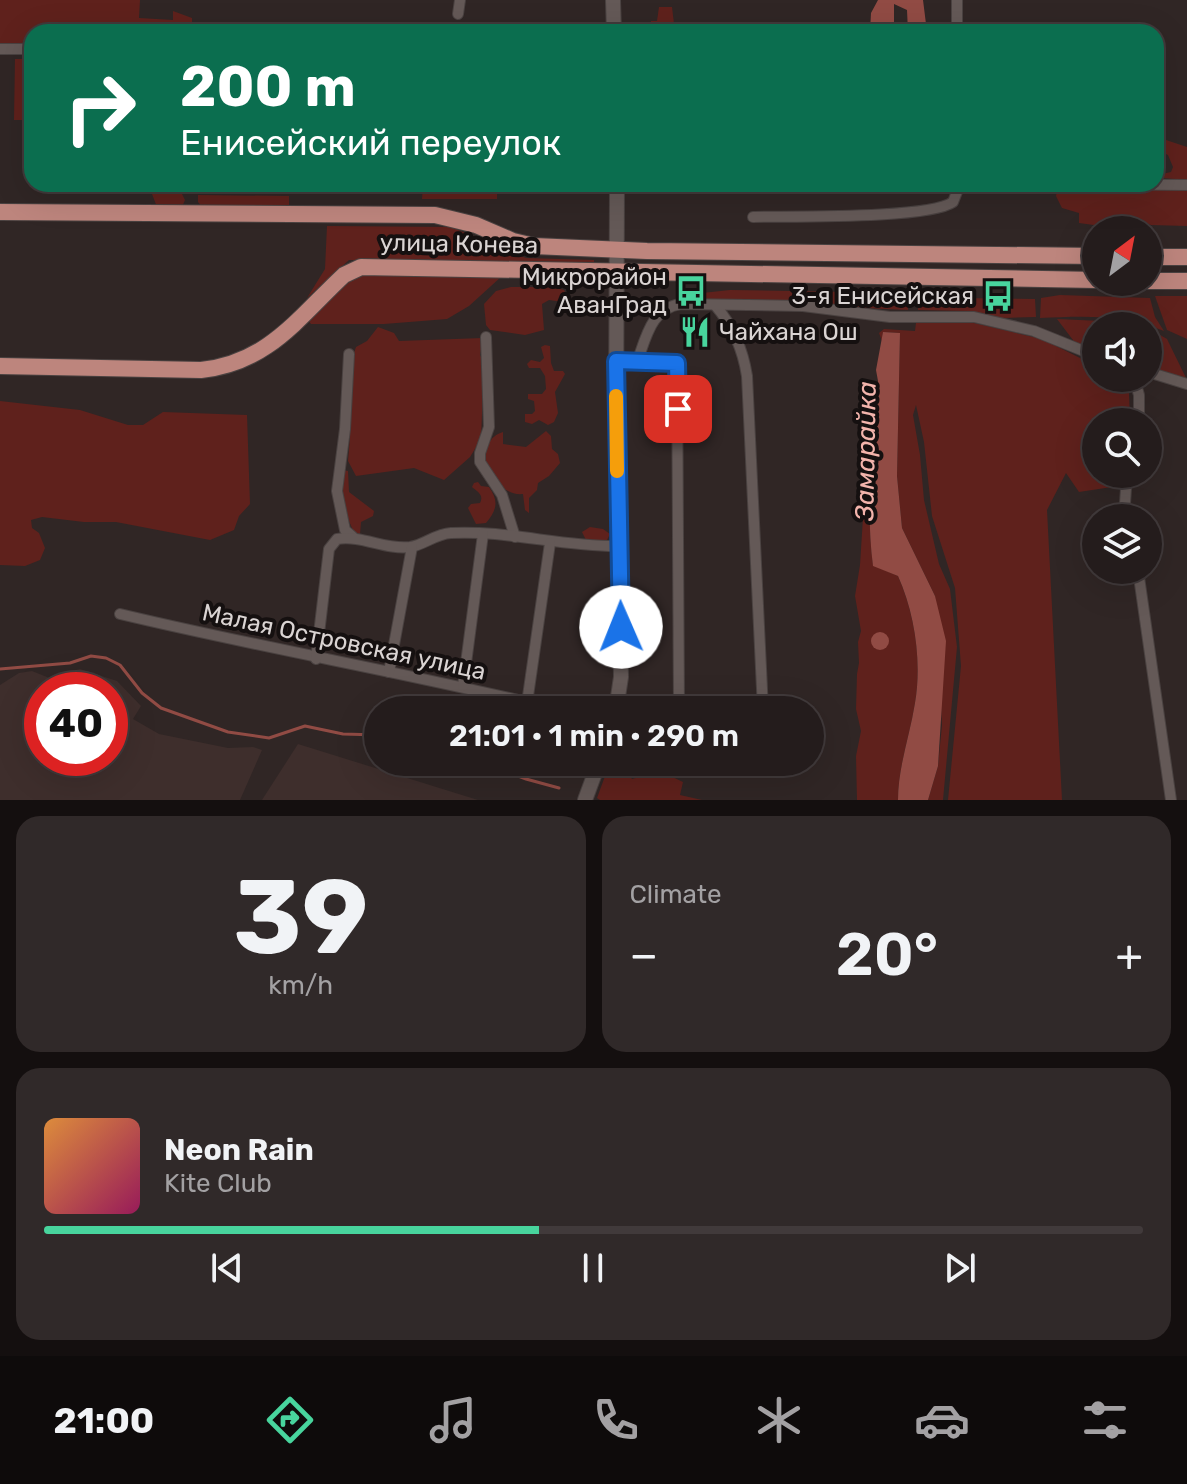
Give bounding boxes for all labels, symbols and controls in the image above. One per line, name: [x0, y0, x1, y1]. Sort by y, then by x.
text: 200 m: [180, 54, 356, 120]
icon: right: [48, 56, 152, 160]
text: Енисейский переулок: [180, 121, 561, 164]
north arrow: [1082, 216, 1162, 296]
map controls: [1082, 216, 1162, 584]
street label: улица Конева: [380, 229, 538, 259]
place label: Микрорайон АванГрад: [522, 263, 667, 319]
bus stop icon: Микрорайон АванГрад: [674, 274, 708, 308]
bus stop icon: 3-я Енисейская: [981, 279, 1015, 313]
place label: 3-я Енисейская: [791, 282, 974, 310]
button: sound: [1082, 312, 1162, 392]
restaurant icon: Чайхана Ош: [678, 315, 712, 349]
place label: Чайхана Ош: [719, 318, 858, 346]
pin: [644, 375, 712, 443]
water label: Замарайка: [849, 381, 883, 522]
icon: arrive: [656, 387, 700, 431]
button: search: [1082, 408, 1162, 488]
button: layers: [1082, 504, 1162, 584]
position arrow: [579, 585, 663, 669]
street label: Малая Островская улица: [200, 598, 488, 686]
speed limit sign: 40: [24, 672, 128, 776]
text: 21:01 · 1 min · 290 m: [449, 718, 739, 754]
text: 39: [233, 856, 368, 979]
text: Climate: [630, 879, 722, 910]
text: 20°: [836, 919, 938, 990]
text: −: [630, 929, 658, 981]
text: +: [1116, 929, 1143, 981]
text: km/h: [268, 970, 333, 1001]
text: Neon Rain: [164, 1132, 314, 1168]
text: Kite Club: [164, 1168, 272, 1199]
icon: previous: [205, 1246, 249, 1290]
icon: pause: [571, 1246, 615, 1290]
icon: next: [938, 1246, 982, 1290]
icon: directions: [262, 1392, 318, 1448]
icon: music: [425, 1392, 481, 1448]
icon: phone: [588, 1392, 644, 1448]
icon: climate: [751, 1392, 807, 1448]
icon: car: [914, 1392, 970, 1448]
icon: filters: [1077, 1392, 1133, 1448]
text: 21:00: [54, 1399, 154, 1442]

